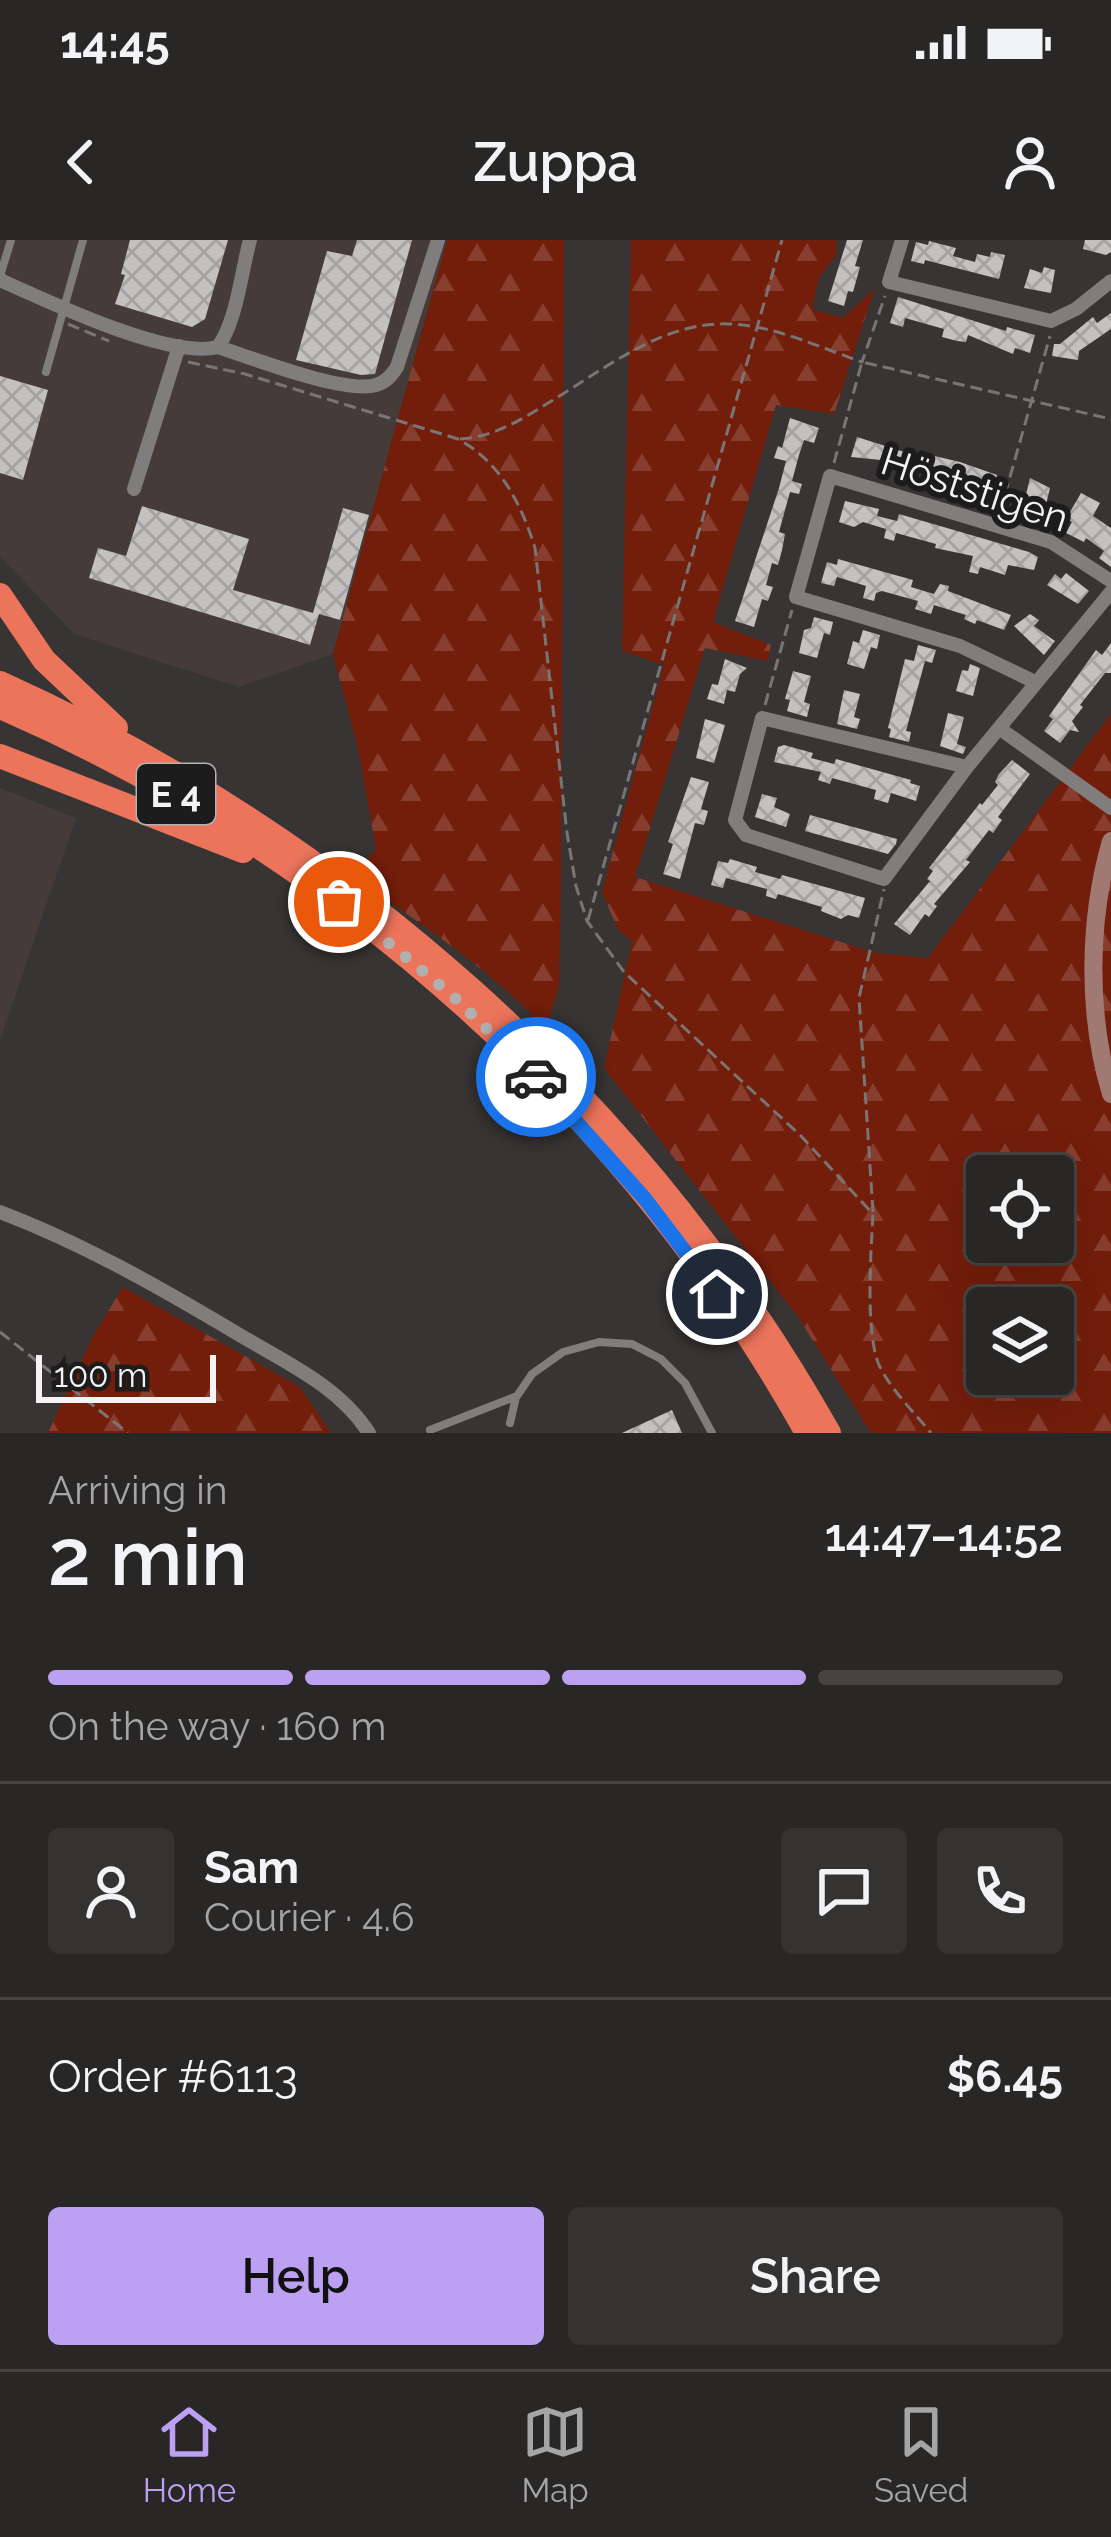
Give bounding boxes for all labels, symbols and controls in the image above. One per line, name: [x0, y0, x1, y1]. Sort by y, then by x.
text: 14:45: [60, 16, 170, 69]
icon: back: [48, 129, 114, 195]
icon: person: [997, 129, 1063, 195]
text: Zuppa: [473, 130, 638, 194]
street label: Höststigen: [876, 437, 1074, 541]
road number: E 4: [137, 764, 215, 824]
pin: [288, 851, 390, 953]
icon: bag: [306, 869, 372, 935]
courier: [476, 1017, 596, 1137]
icon: car: [503, 1044, 569, 1110]
map controls: [966, 1155, 1074, 1395]
button: locate: [966, 1155, 1074, 1263]
pin: [666, 1243, 768, 1345]
icon: home: [684, 1261, 750, 1327]
button: layers: [966, 1287, 1074, 1395]
scale bar: [36, 1349, 216, 1402]
text: 100 m: [54, 1356, 147, 1395]
text: Arriving in: [48, 1467, 228, 1513]
text: 14:47–14:52: [825, 1509, 1063, 1562]
text: 2 min: [48, 1512, 248, 1603]
text: On the way · 160 m: [48, 1703, 386, 1749]
button: person: [48, 1828, 174, 1954]
button: chat: [781, 1828, 907, 1954]
button: phone: [937, 1828, 1063, 1954]
text: Sam: [204, 1841, 299, 1894]
text: Courier · 4.6: [204, 1894, 414, 1940]
text: Order #6113: [48, 2050, 298, 2103]
text: $6.45: [946, 2050, 1063, 2103]
button: Help: [48, 2207, 544, 2345]
button: Share: [568, 2207, 1063, 2345]
tab: Home: [143, 2399, 236, 2510]
tab: Map: [521, 2399, 589, 2510]
tab: Saved: [874, 2399, 968, 2510]

